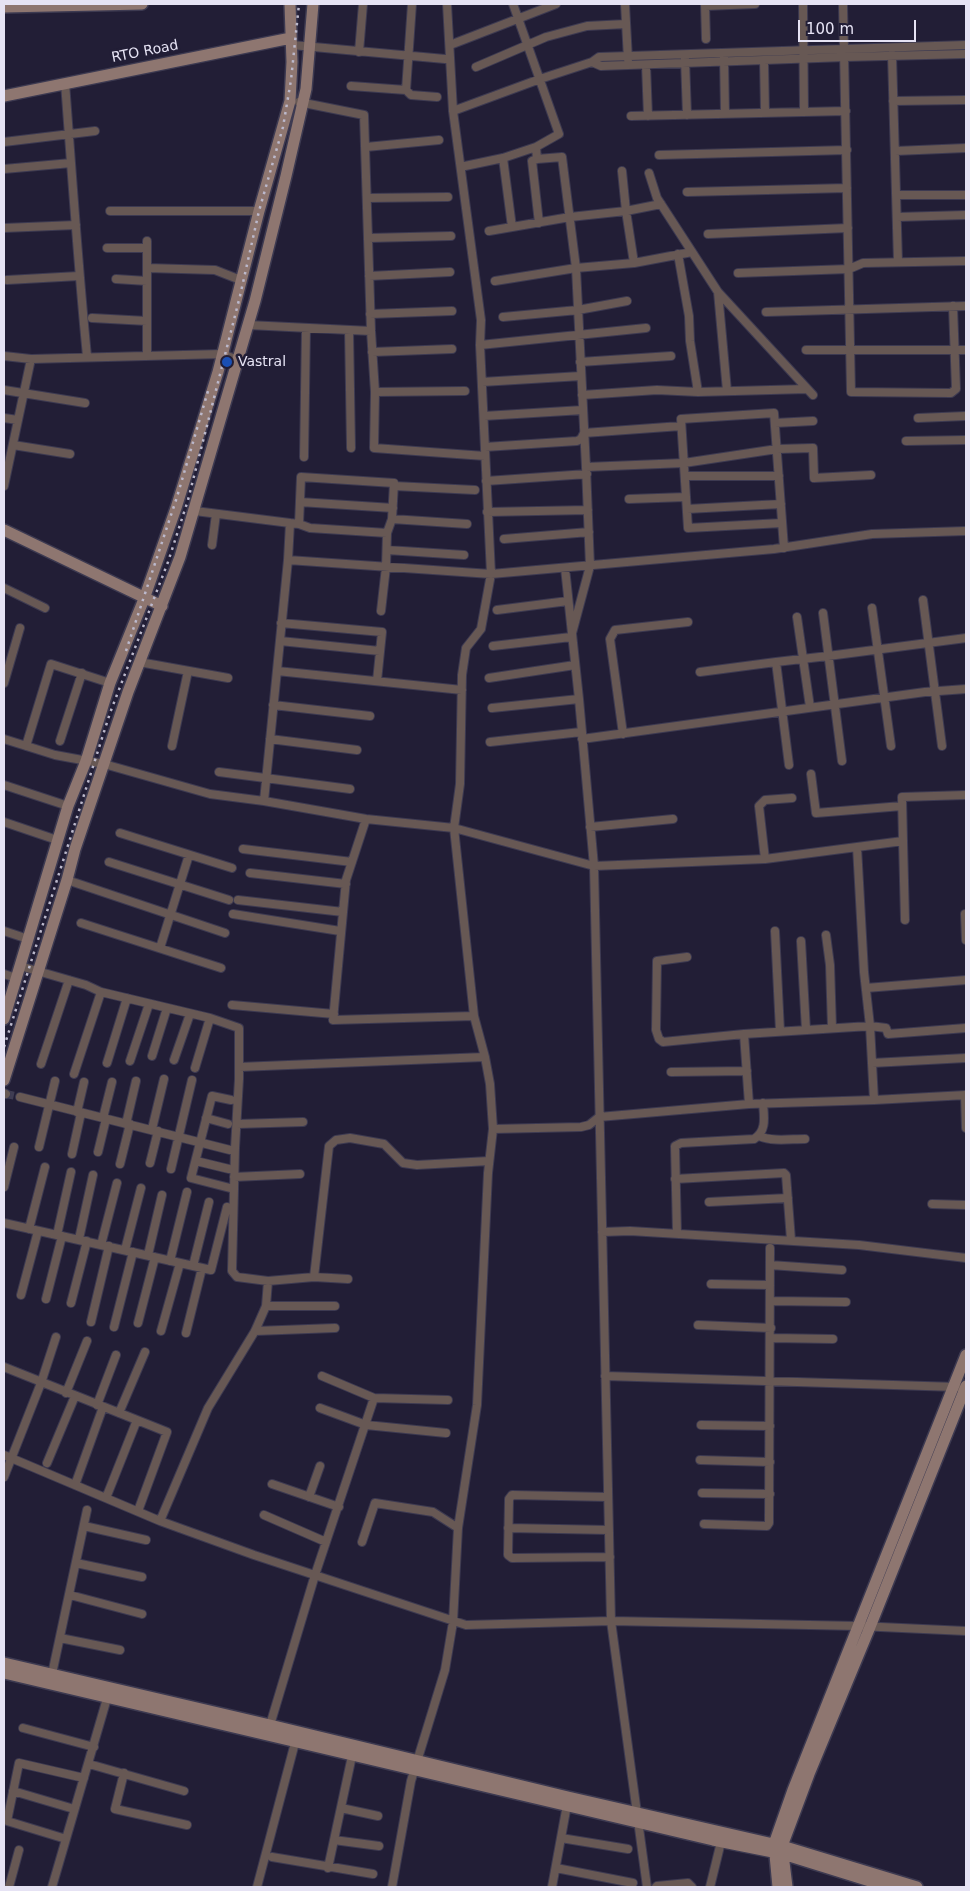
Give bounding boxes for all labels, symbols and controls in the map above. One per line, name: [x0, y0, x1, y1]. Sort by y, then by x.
scale bar: [800, 10, 918, 42]
text: 100 m: [806, 20, 854, 38]
street label: RTO Road: [110, 37, 180, 67]
place label: Vastral: [238, 354, 286, 370]
marker: Vastral: [220, 355, 234, 369]

